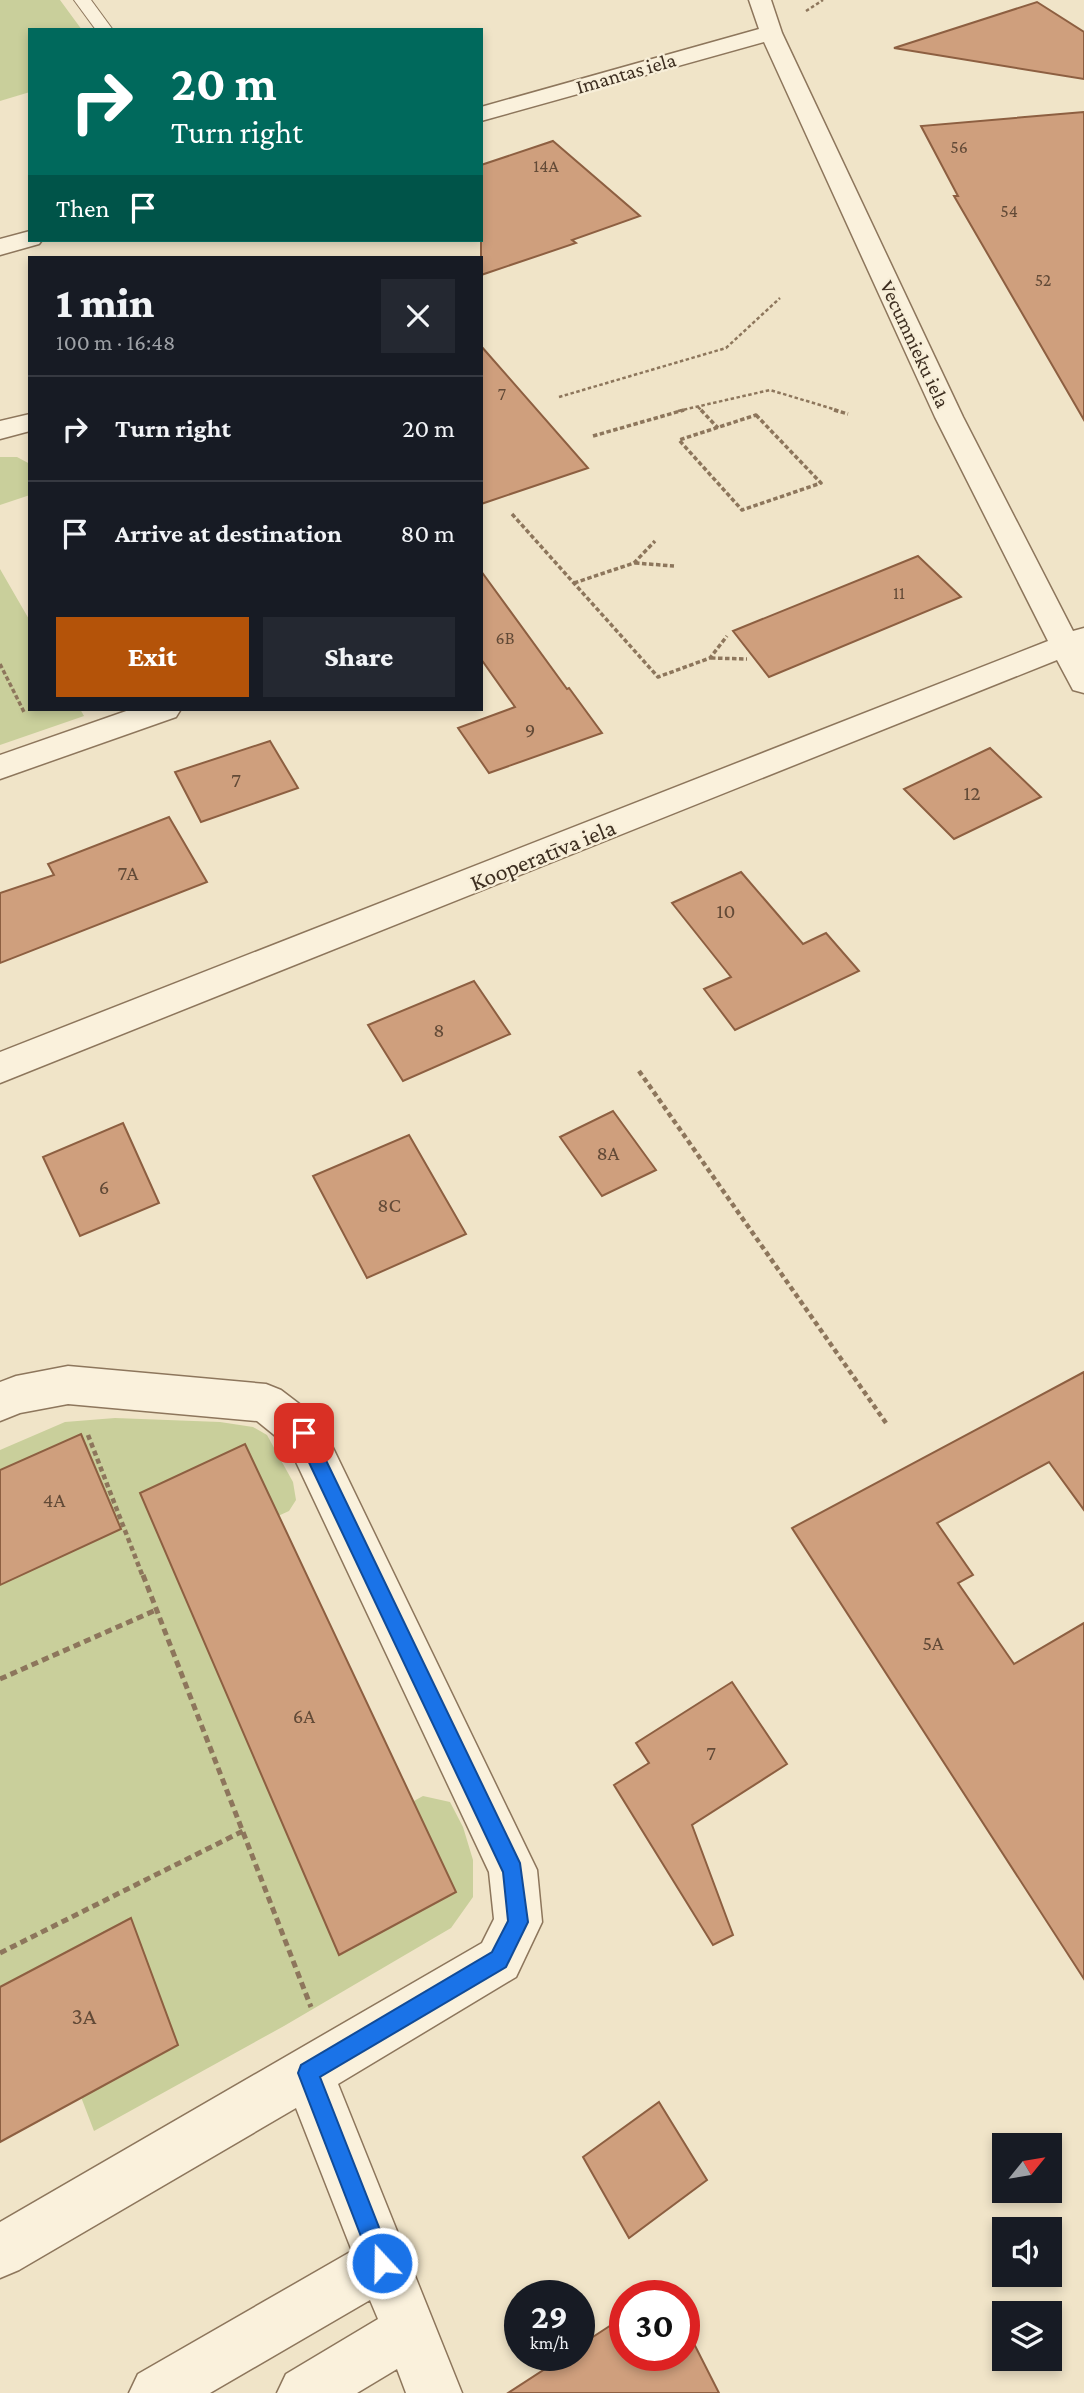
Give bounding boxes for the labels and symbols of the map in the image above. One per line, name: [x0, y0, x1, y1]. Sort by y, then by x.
street label: Imantas iela: [573, 47, 679, 99]
house number: 56: [950, 137, 968, 157]
house number: 14A: [533, 156, 559, 176]
house number: 54: [1000, 201, 1018, 221]
house number: 52: [1035, 270, 1051, 290]
street label: Vecumnieku iela: [875, 276, 955, 412]
house number: 7: [498, 384, 506, 404]
house number: 11: [893, 583, 905, 603]
house number: 6B: [496, 628, 515, 648]
house number: 9: [525, 718, 535, 742]
house number: 7: [231, 768, 241, 792]
house number: 12: [964, 781, 980, 805]
street label: Kooperatīva iela: [466, 813, 620, 896]
house number: 7A: [118, 861, 139, 885]
house number: 10: [717, 899, 735, 923]
house number: 8: [433, 1018, 445, 1042]
house number: 8A: [596, 1141, 620, 1165]
house number: 6: [99, 1175, 109, 1199]
house number: 8C: [377, 1193, 401, 1217]
pin: [274, 1403, 334, 1463]
house number: 4A: [43, 1488, 65, 1512]
house number: 5A: [922, 1631, 944, 1655]
house number: 6A: [293, 1704, 315, 1728]
house number: 7: [706, 1741, 716, 1765]
house number: 3A: [72, 2002, 97, 2029]
north arrow: [992, 2133, 1062, 2203]
position arrow: [345, 2226, 419, 2300]
speed limit sign: 30: [609, 2280, 700, 2371]

